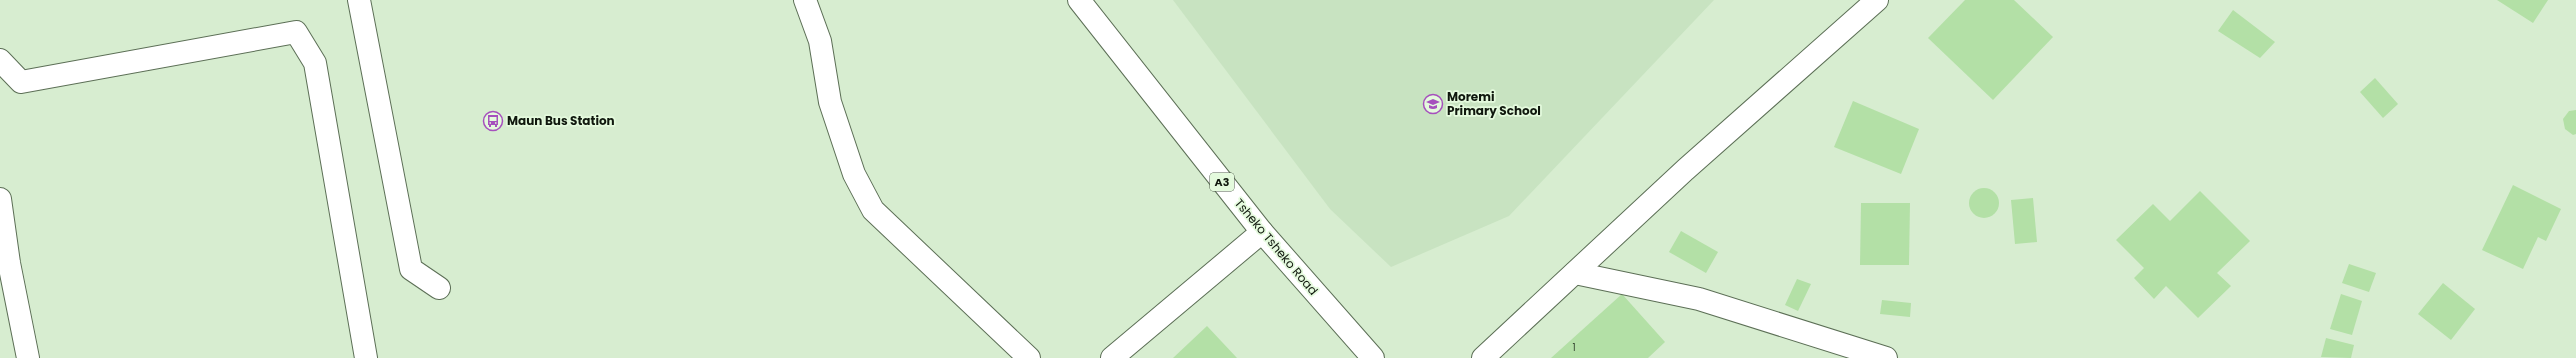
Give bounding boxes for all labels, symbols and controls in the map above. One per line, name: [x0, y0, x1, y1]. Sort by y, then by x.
place label: Moremi Primary School: [1447, 88, 1541, 119]
school or university icon: Moremi Primary School: [1422, 93, 1444, 115]
bus stop icon: Maun Bus Station: [482, 110, 504, 132]
place label: Maun Bus Station: [507, 112, 615, 129]
road number: A3: [1210, 173, 1234, 191]
street label: Tsheko Tsheko Road: [1231, 195, 1322, 299]
house number: 1: [1572, 340, 1576, 355]

